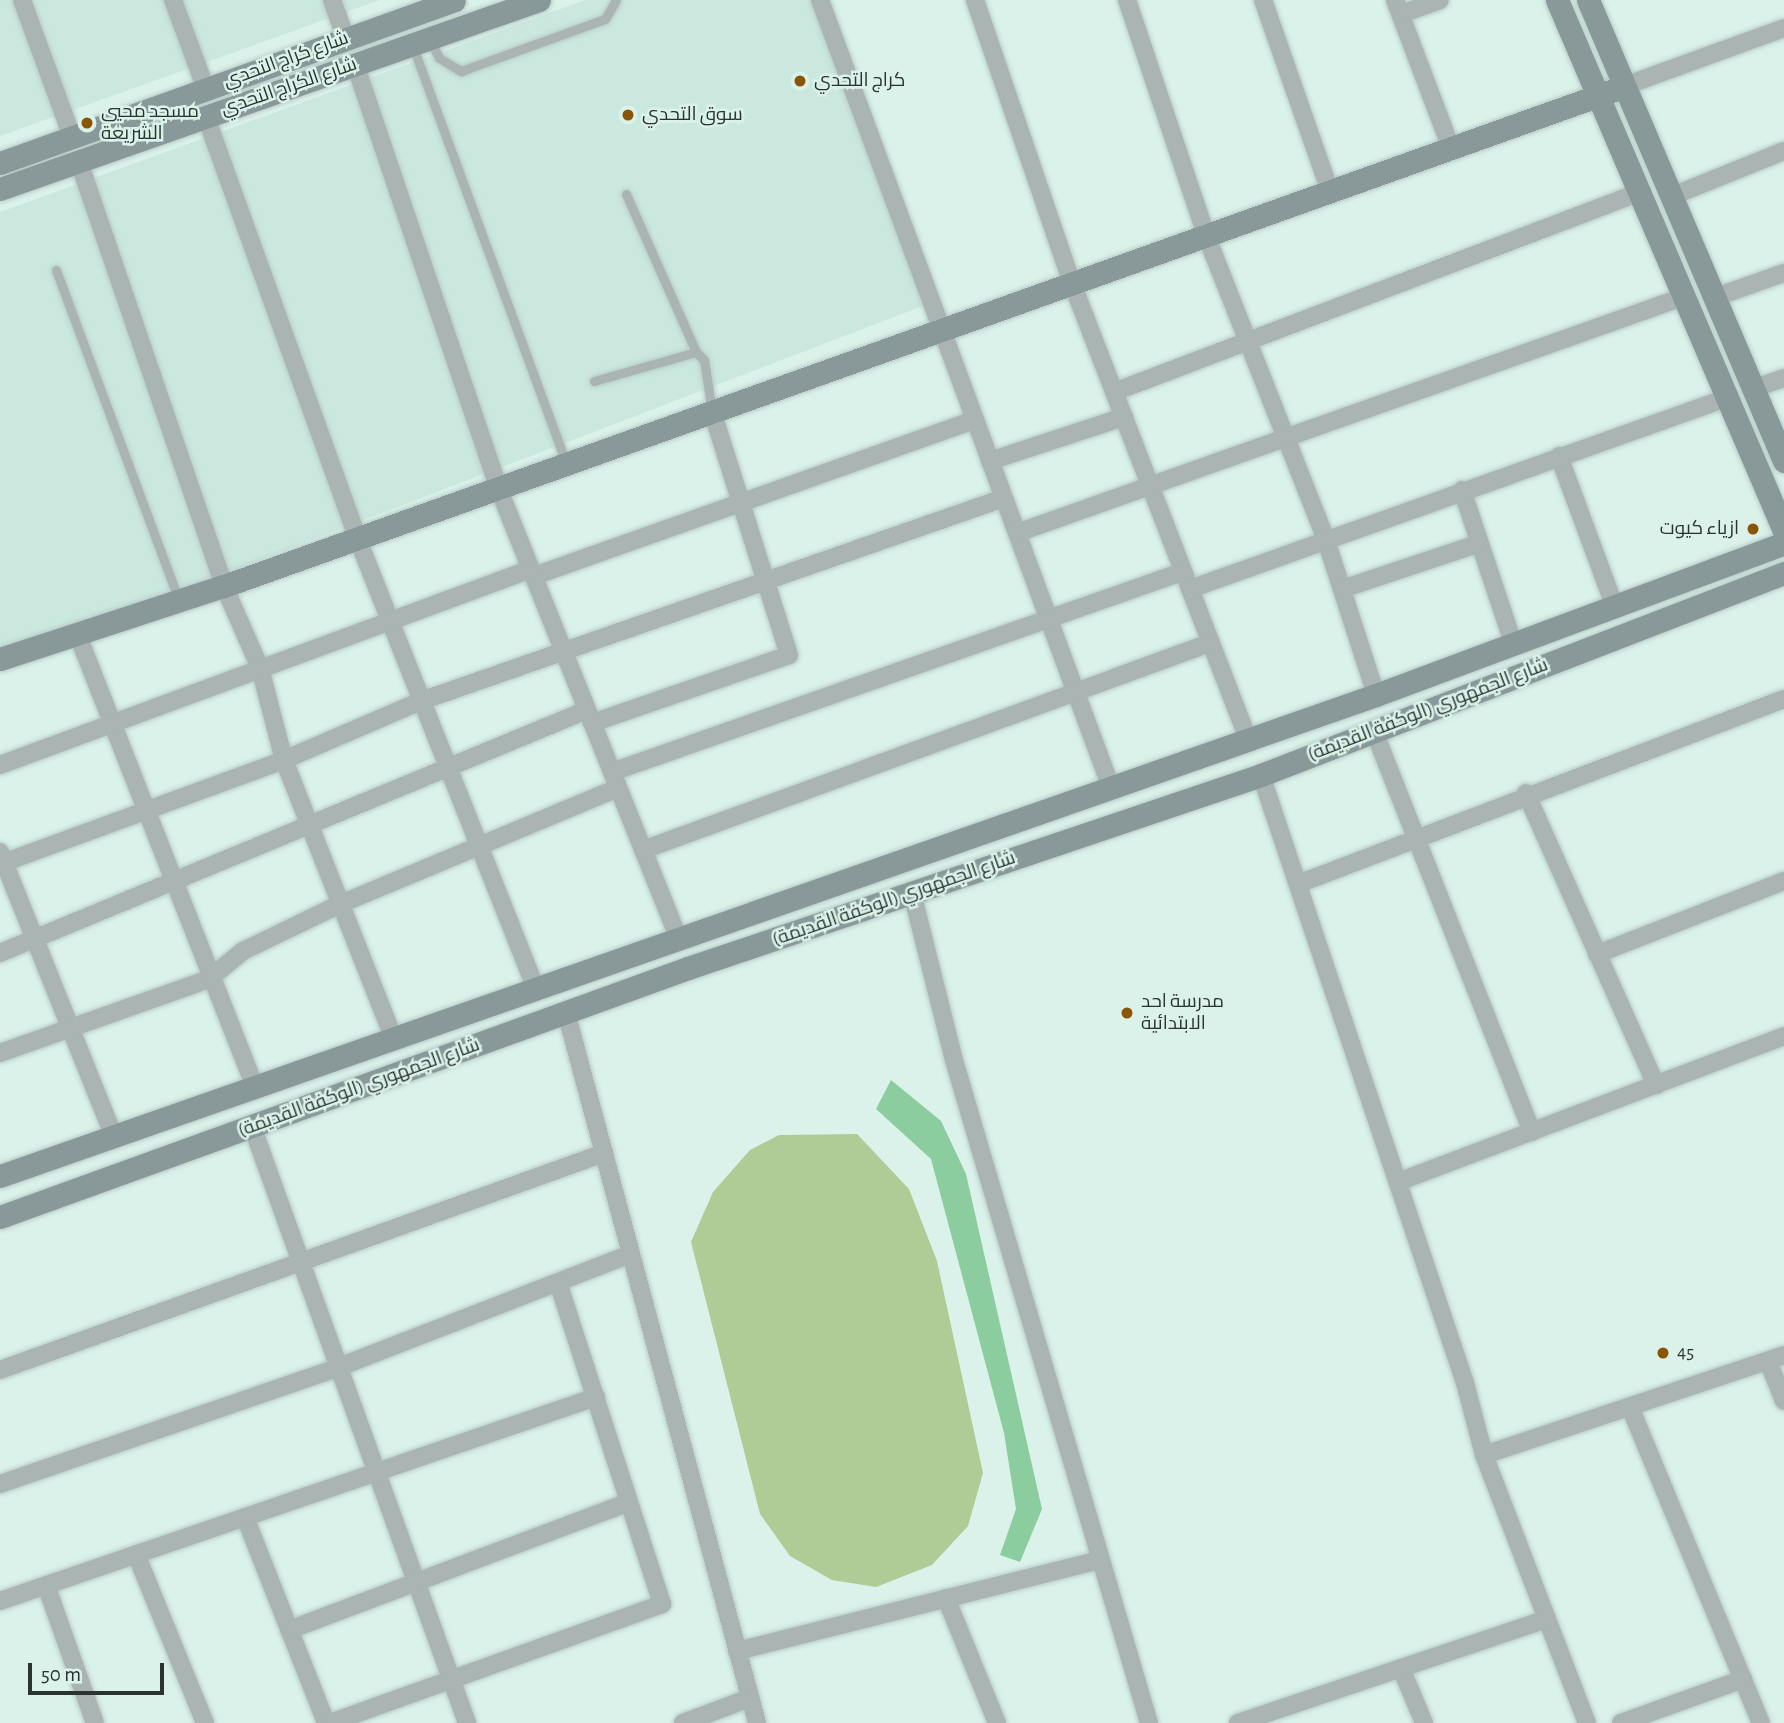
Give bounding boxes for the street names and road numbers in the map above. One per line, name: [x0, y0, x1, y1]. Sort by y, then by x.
street label: شارع كراج التحدي: [220, 27, 352, 93]
street label: شارع الكراج التحدي: [218, 53, 360, 121]
street label: شارع الجمهوري (الوكفة القديمة): [1305, 654, 1551, 766]
street label: شارع الجمهوري (الوكفة القديمة): [770, 847, 1018, 951]
street label: شارع الجمهوري (الوكفة القديمة): [235, 1034, 483, 1142]

